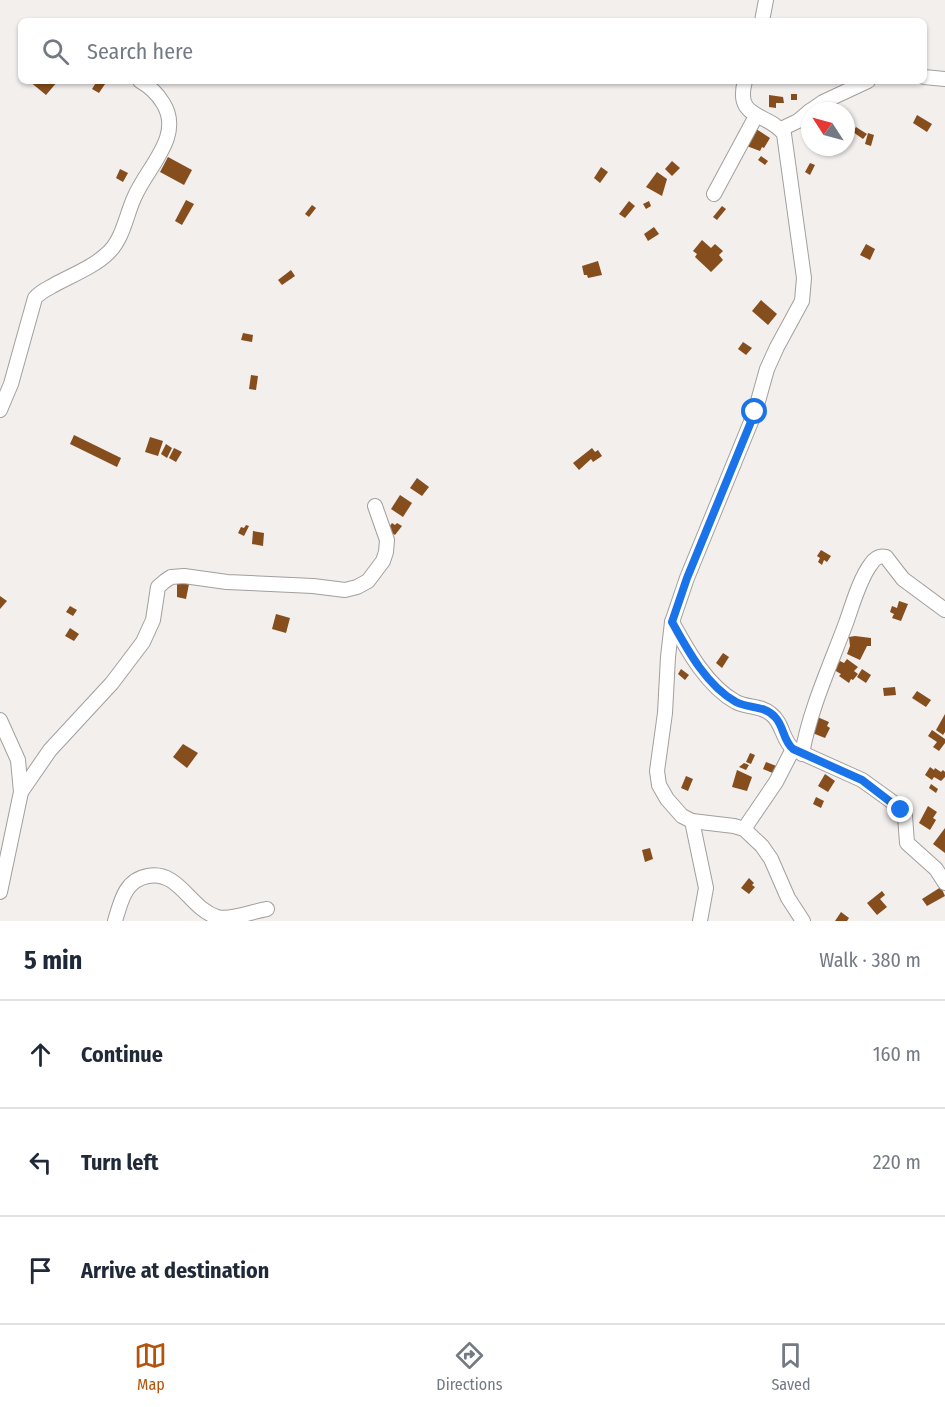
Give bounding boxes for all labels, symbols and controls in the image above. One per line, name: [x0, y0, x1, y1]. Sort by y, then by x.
search box: [18, 18, 927, 84]
icon: search: [39, 35, 72, 68]
text: Search here: [87, 38, 193, 65]
north arrow: [801, 102, 855, 156]
route start: [741, 398, 767, 424]
route end: [887, 796, 913, 822]
text: 5 min: [24, 945, 82, 976]
text: Walk · 380 m: [819, 948, 921, 972]
icon: ahead: [24, 1038, 57, 1071]
text: Continue: [81, 1041, 163, 1068]
text: 160 m: [873, 1042, 921, 1066]
icon: left: [24, 1146, 57, 1179]
text: Turn left: [81, 1149, 159, 1176]
text: 220 m: [873, 1150, 921, 1174]
icon: arrive: [24, 1254, 57, 1287]
text: Arrive at destination: [81, 1257, 269, 1284]
tab: Map: [134, 1339, 167, 1394]
tab: Directions: [436, 1339, 503, 1394]
tab: Saved: [771, 1339, 811, 1394]

